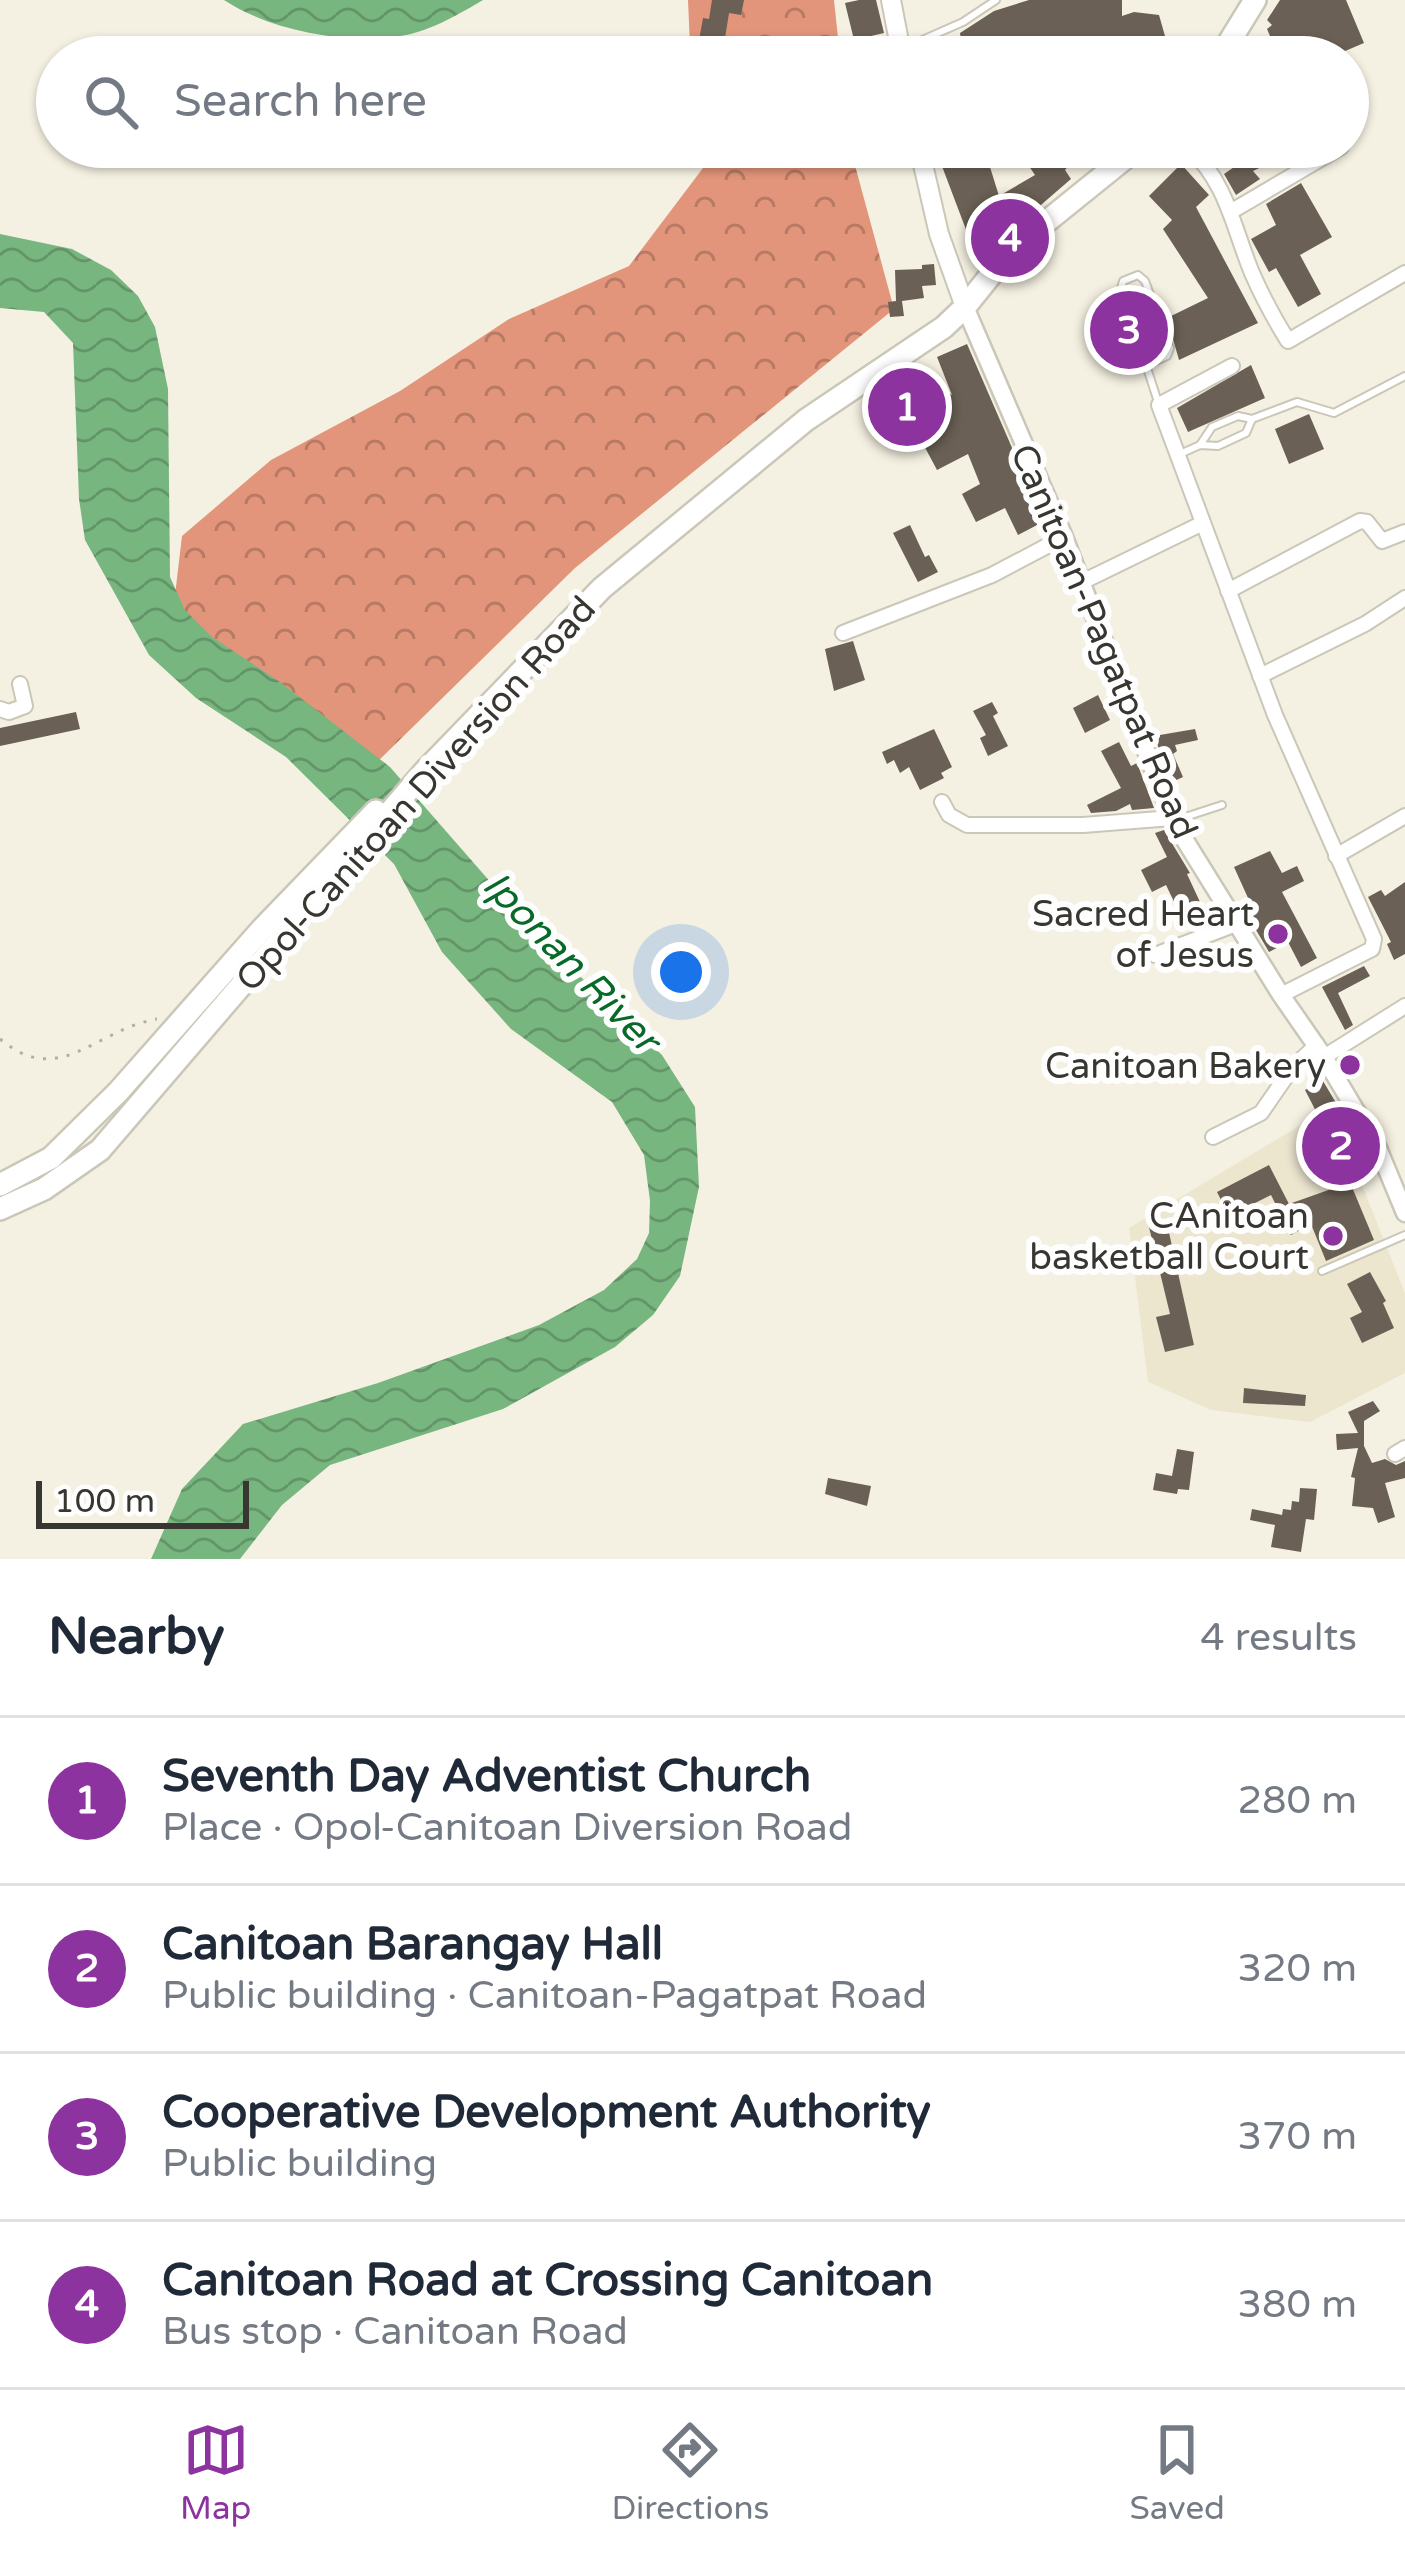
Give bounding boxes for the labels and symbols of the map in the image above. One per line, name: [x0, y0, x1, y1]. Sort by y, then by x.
pin: 4: [971, 193, 1049, 283]
pin: 3: [1090, 285, 1168, 375]
pin: 1: [868, 362, 946, 452]
street label: Canitoan-Pagatpat Road: [1001, 438, 1206, 845]
street label: Opol-Canitoan Diversion Road: [227, 588, 605, 1000]
water label: Iponan River: [473, 862, 672, 1066]
place label: Sacred Heart of Jesus: [1032, 893, 1254, 977]
marker: Sacred Heart of Jesus: [1265, 921, 1291, 947]
your location: [651, 942, 711, 1002]
place label: Canitoan Bakery: [1045, 1045, 1326, 1088]
marker: Canitoan Bakery: [1337, 1052, 1363, 1078]
pin: 2: [1302, 1101, 1380, 1191]
place label: CAnitoan basketball Court: [1029, 1195, 1309, 1279]
marker: CAnitoan basketball Court: [1320, 1223, 1346, 1249]
scale bar: [36, 1475, 249, 1528]

